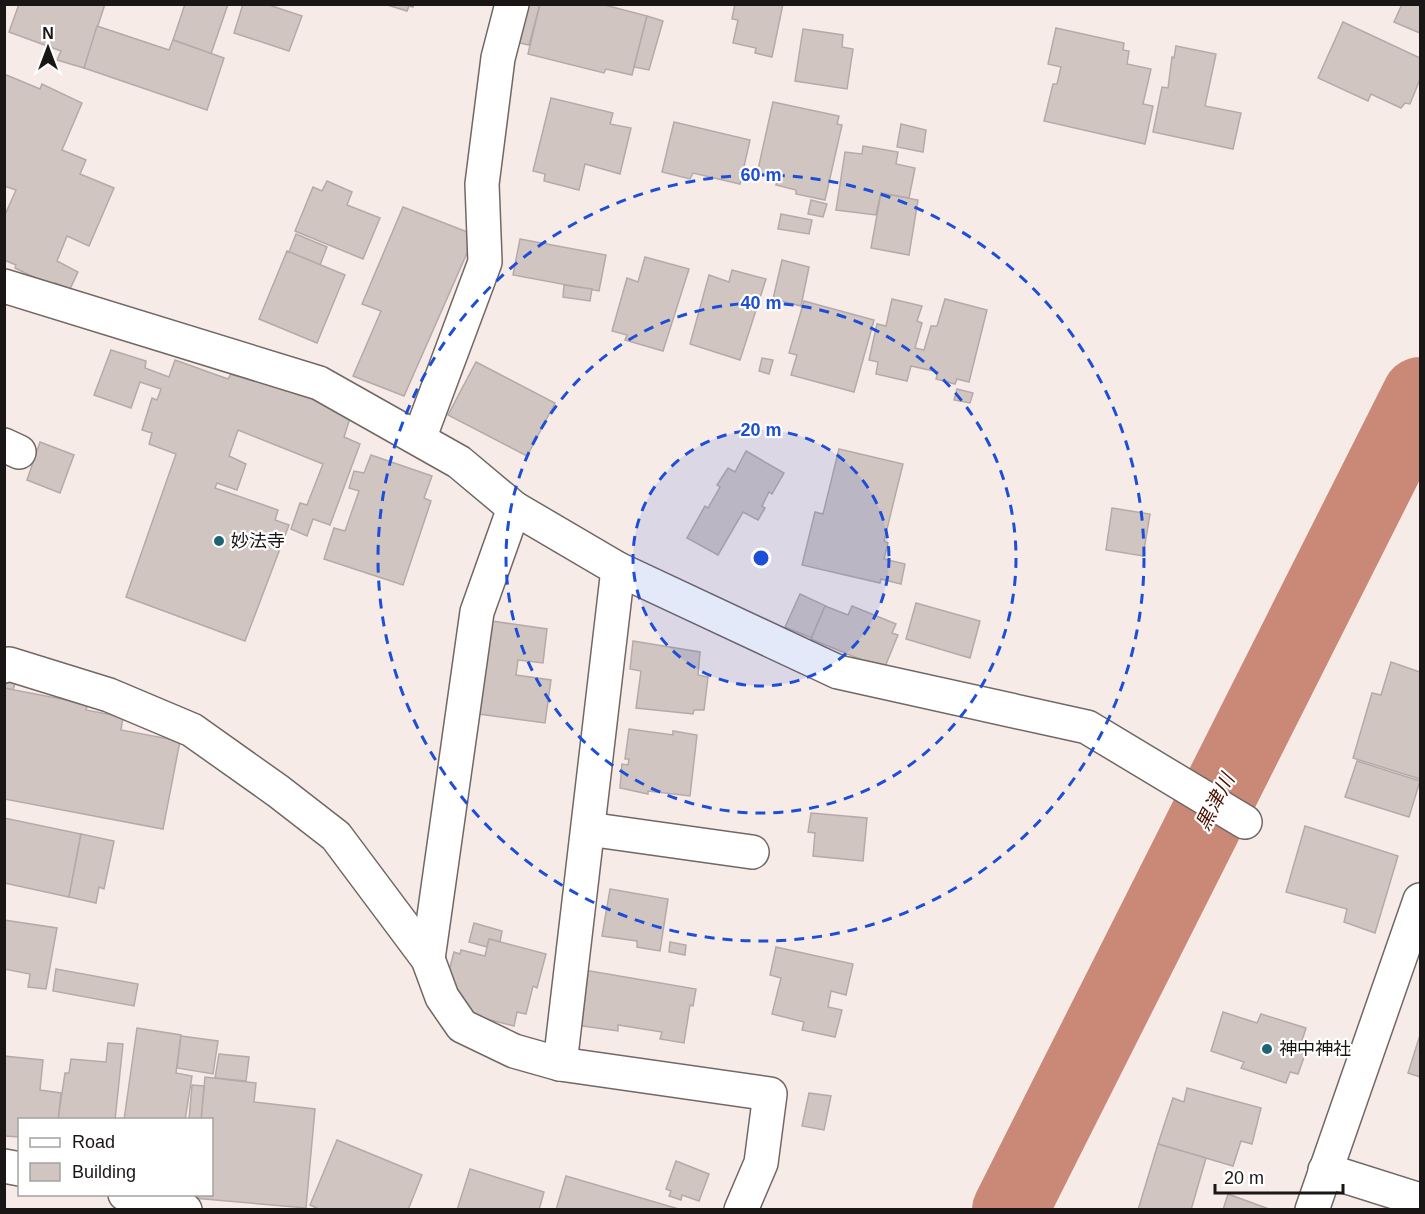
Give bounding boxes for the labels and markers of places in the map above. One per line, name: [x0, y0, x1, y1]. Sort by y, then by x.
place label: 妙法寺: [231, 531, 285, 551]
marker: 妙法寺: [212, 534, 226, 548]
centre of rings: [751, 548, 771, 568]
place label: 神中神社: [1279, 1039, 1351, 1059]
marker: 神中神社: [1260, 1042, 1274, 1056]

